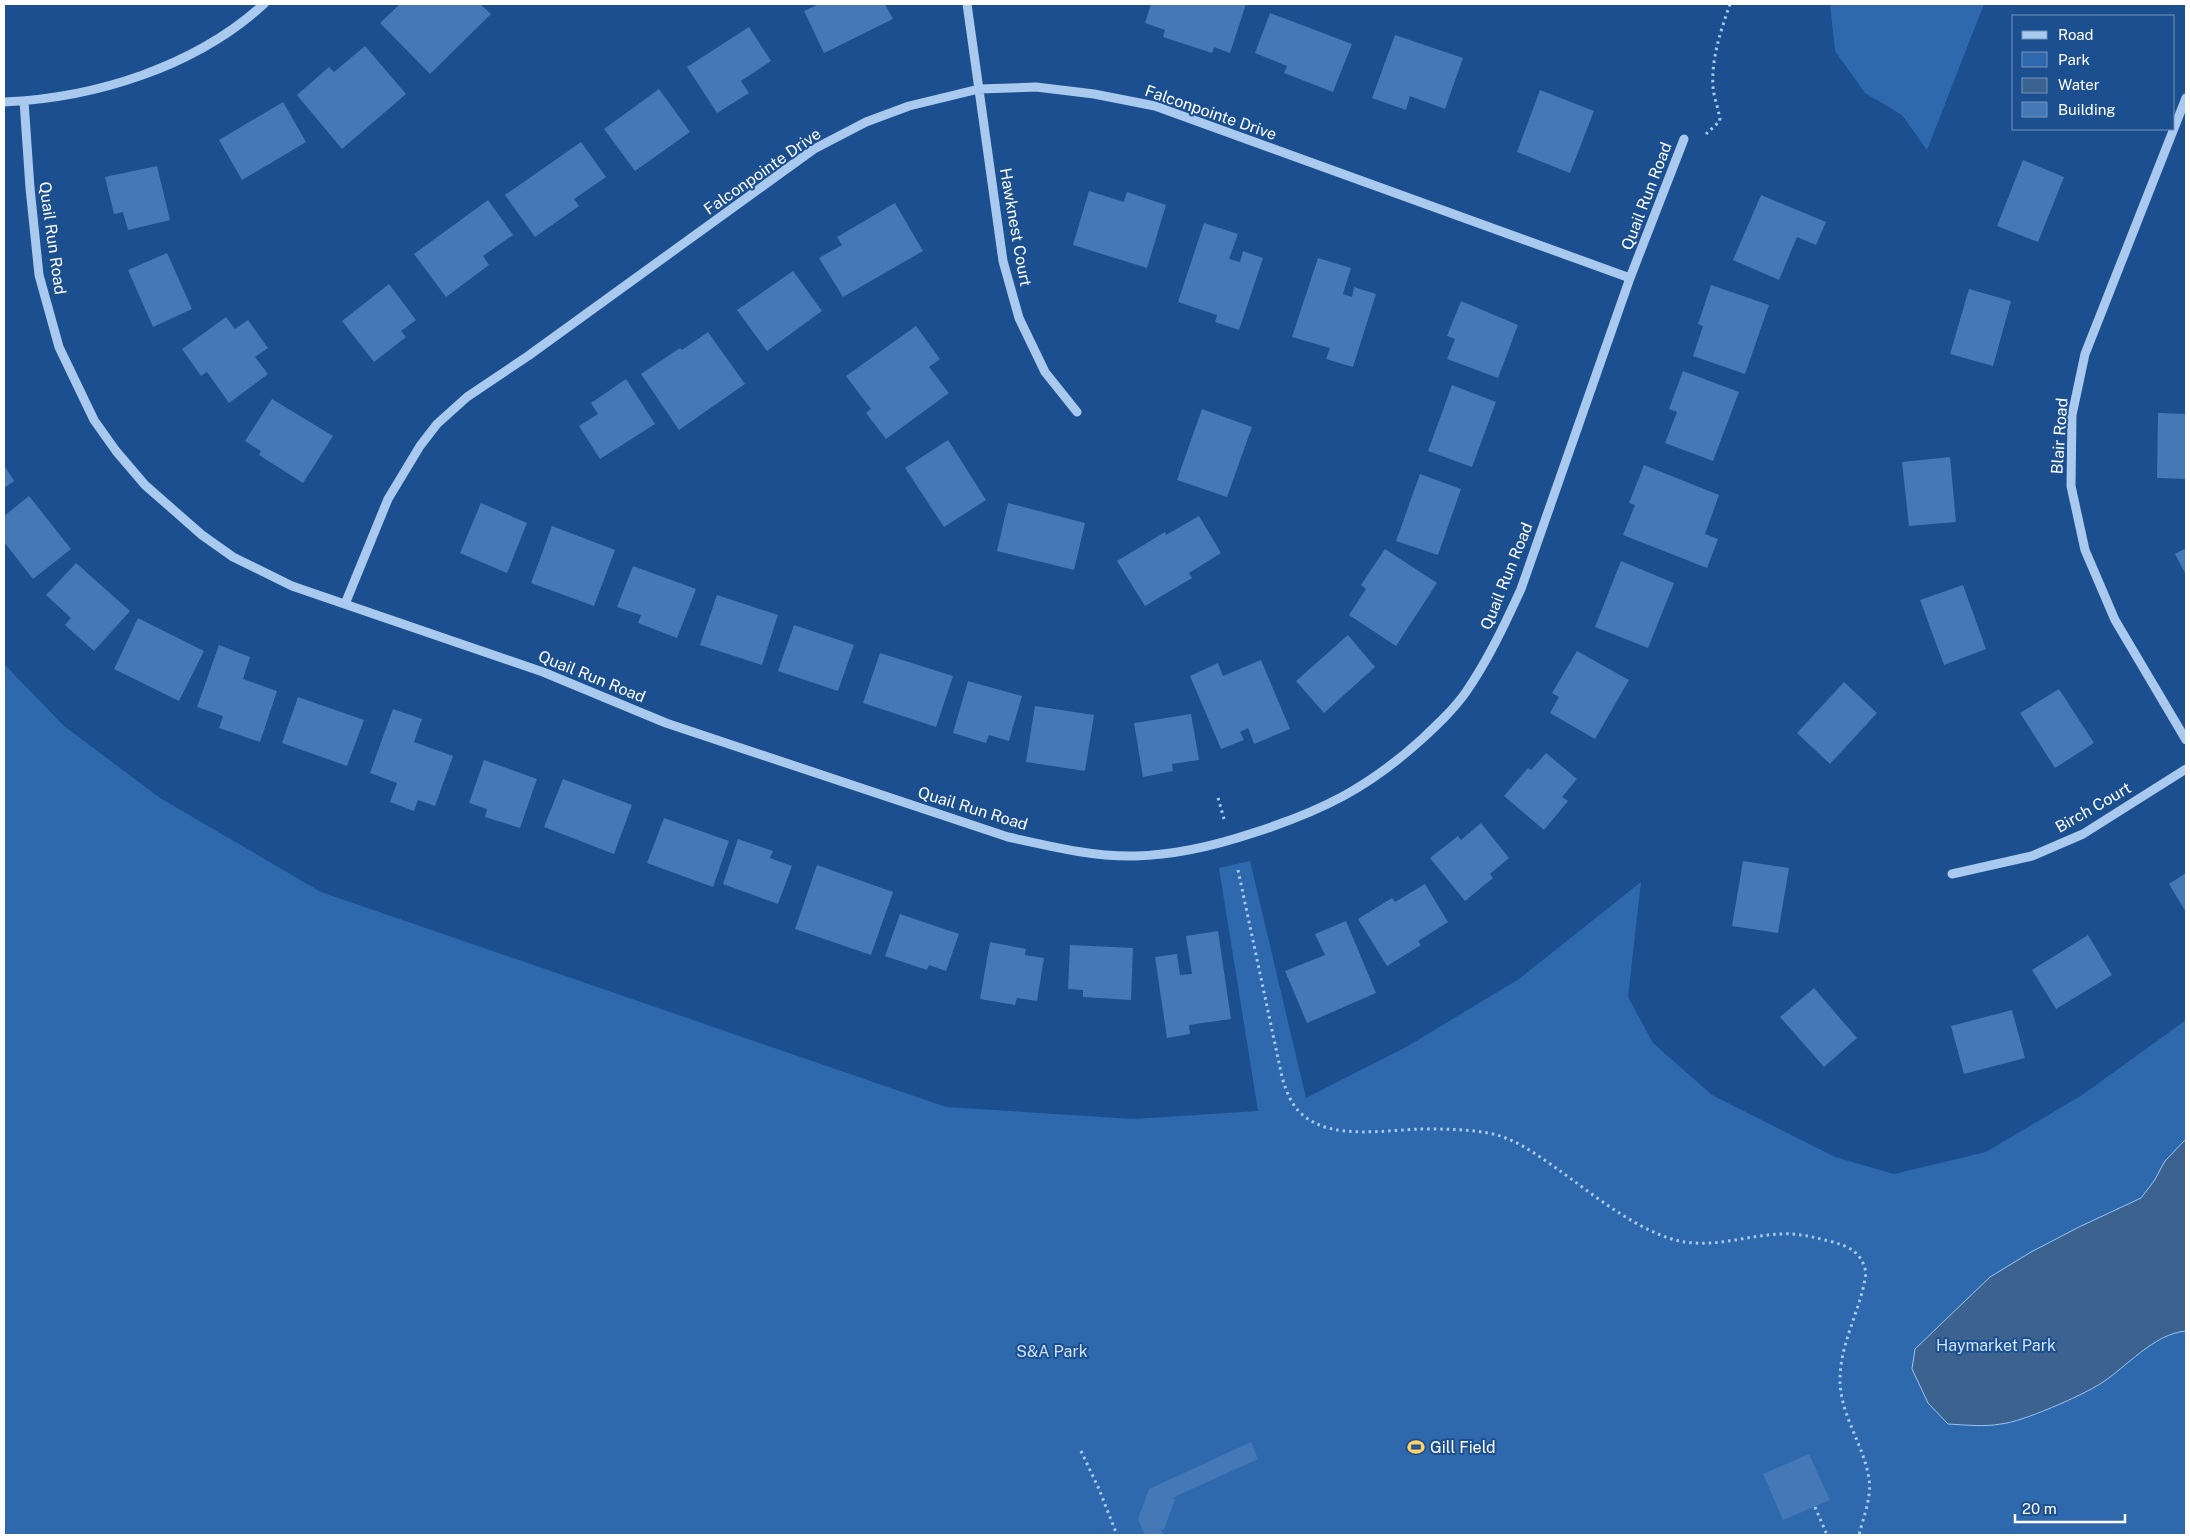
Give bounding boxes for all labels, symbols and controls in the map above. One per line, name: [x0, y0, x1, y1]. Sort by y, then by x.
legend: [2012, 15, 2175, 130]
text: Road: [2058, 26, 2094, 43]
text: Park: [2058, 51, 2090, 68]
text: Water: [2058, 76, 2100, 93]
street label: Falconpointe Drive: [1142, 81, 1279, 144]
text: Building: [2058, 101, 2116, 118]
street label: Falconpointe Drive: [700, 124, 824, 219]
street label: Quail Run Road: [1617, 140, 1676, 253]
street label: Hawknest Court: [996, 166, 1035, 288]
street label: Quail Run Road: [35, 180, 70, 296]
street label: Blair Road: [2047, 397, 2072, 475]
street label: Quail Run Road: [1476, 520, 1537, 633]
street label: Quail Run Road: [535, 646, 648, 707]
street label: Birch Court: [2052, 778, 2134, 837]
street label: Quail Run Road: [916, 783, 1030, 834]
park label: Haymarket Park: [1936, 1336, 2056, 1355]
park label: S&A Park: [1016, 1342, 1088, 1361]
sports icon: Gill Field: [1406, 1437, 1426, 1457]
place label: Gill Field: [1430, 1438, 1496, 1457]
scale bar: [2015, 1492, 2125, 1524]
text: 20 m: [2022, 1500, 2057, 1517]

